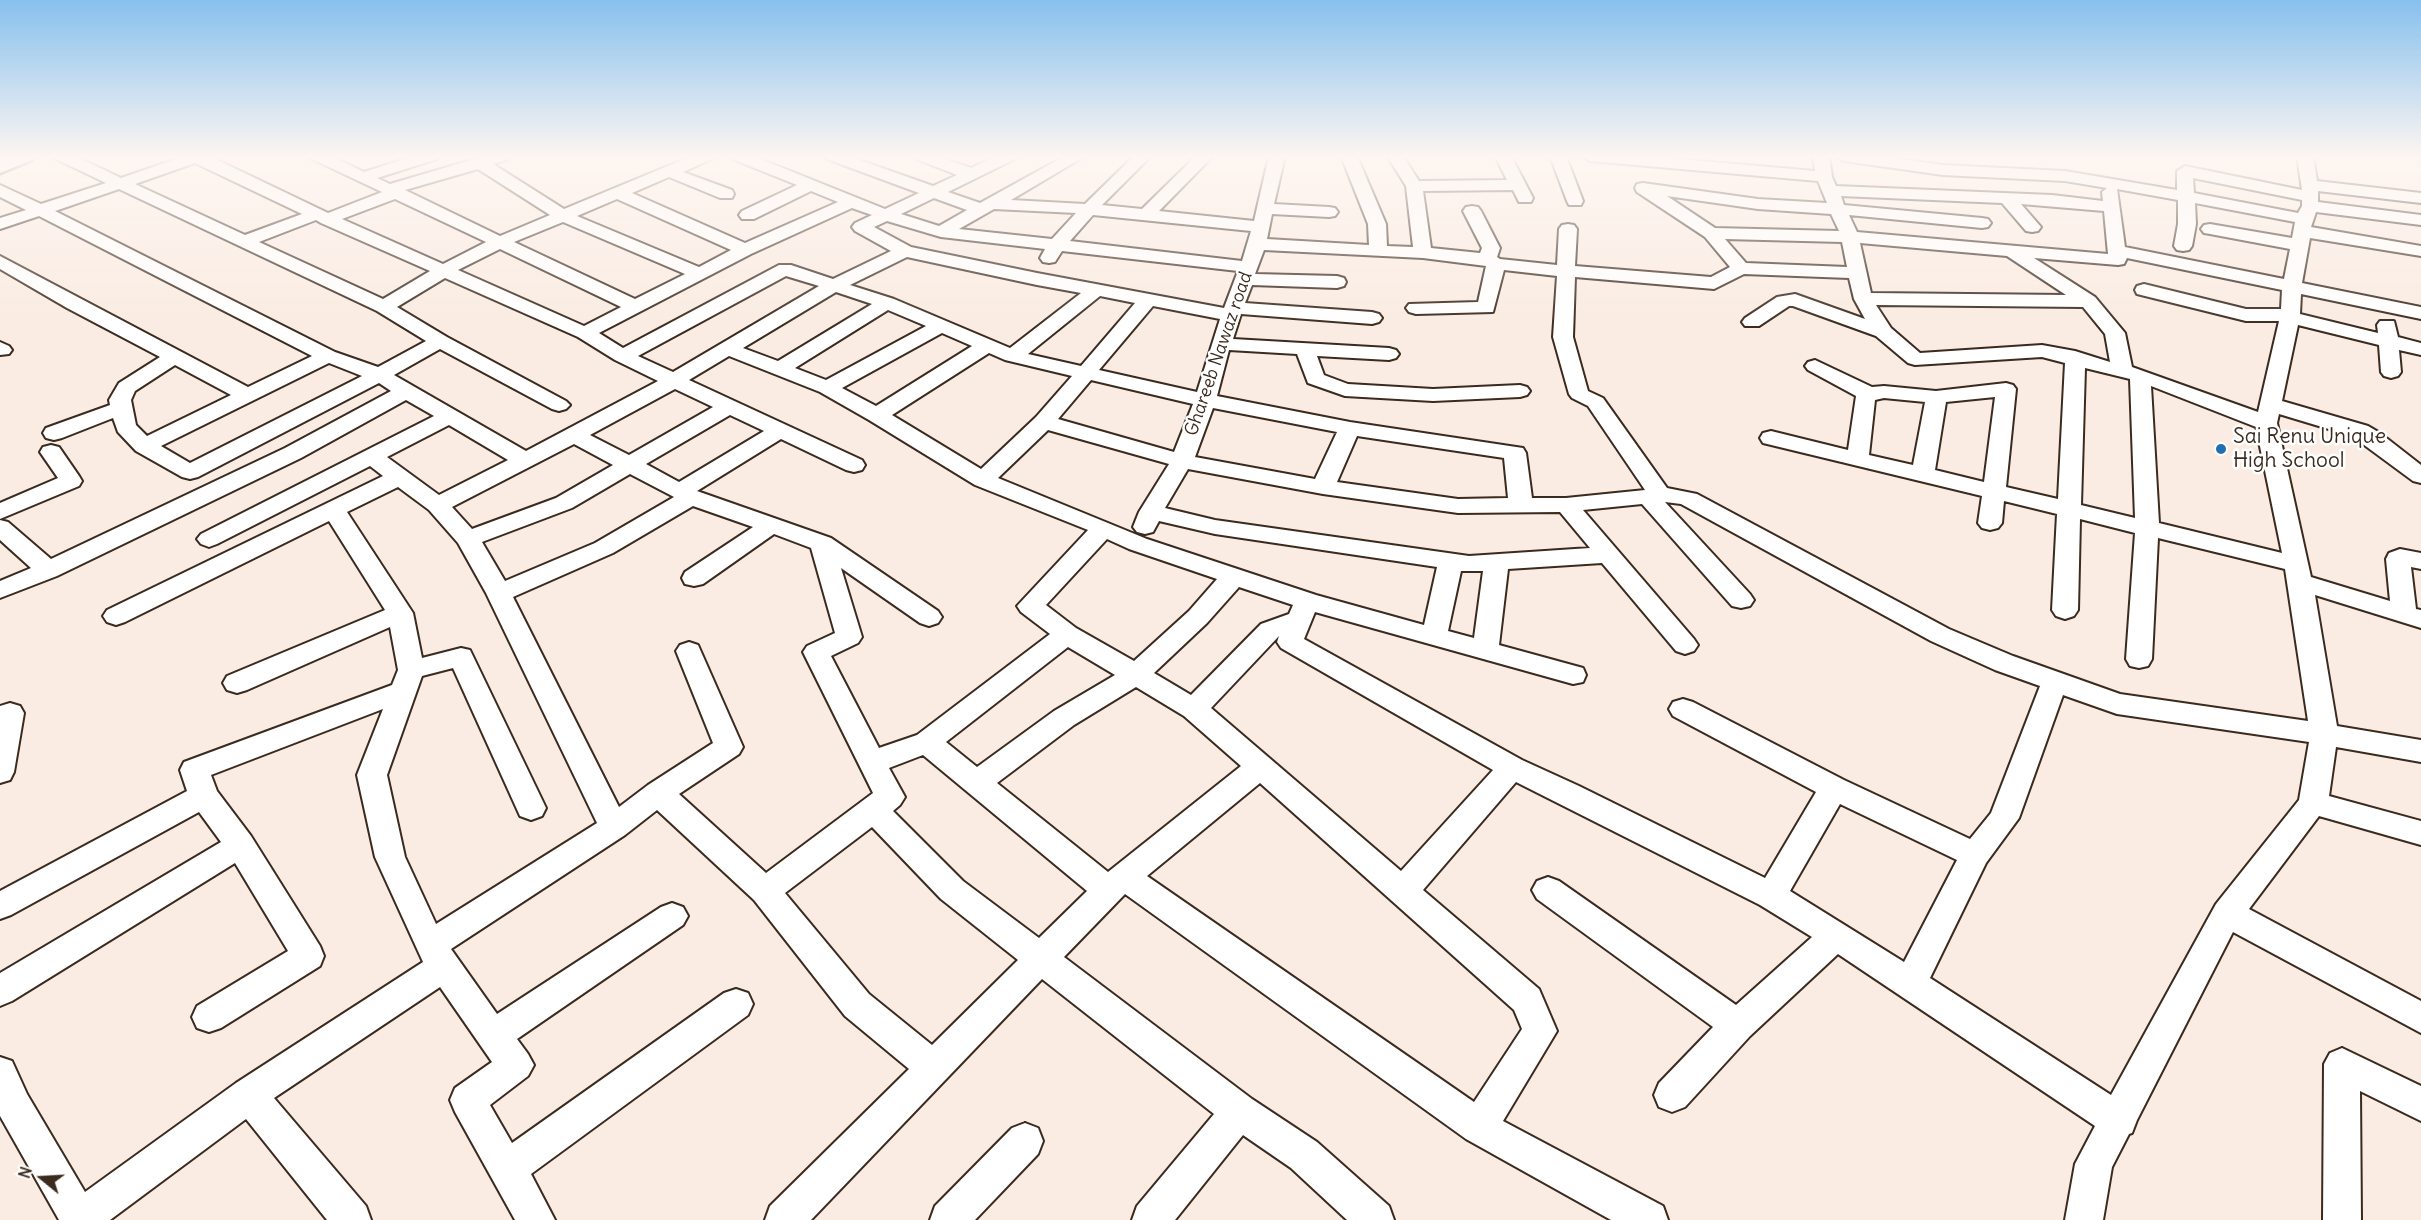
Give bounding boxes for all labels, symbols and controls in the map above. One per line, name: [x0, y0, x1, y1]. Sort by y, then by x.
street label: Ghareeb Nawaz road: [1181, 269, 1257, 439]
place label: Sai Renu Unique High School: [2233, 424, 2386, 474]
marker: Sai Renu Unique High School: [2214, 442, 2228, 456]
north arrow: [12, 1148, 72, 1208]
text: N: [14, 1164, 36, 1181]

